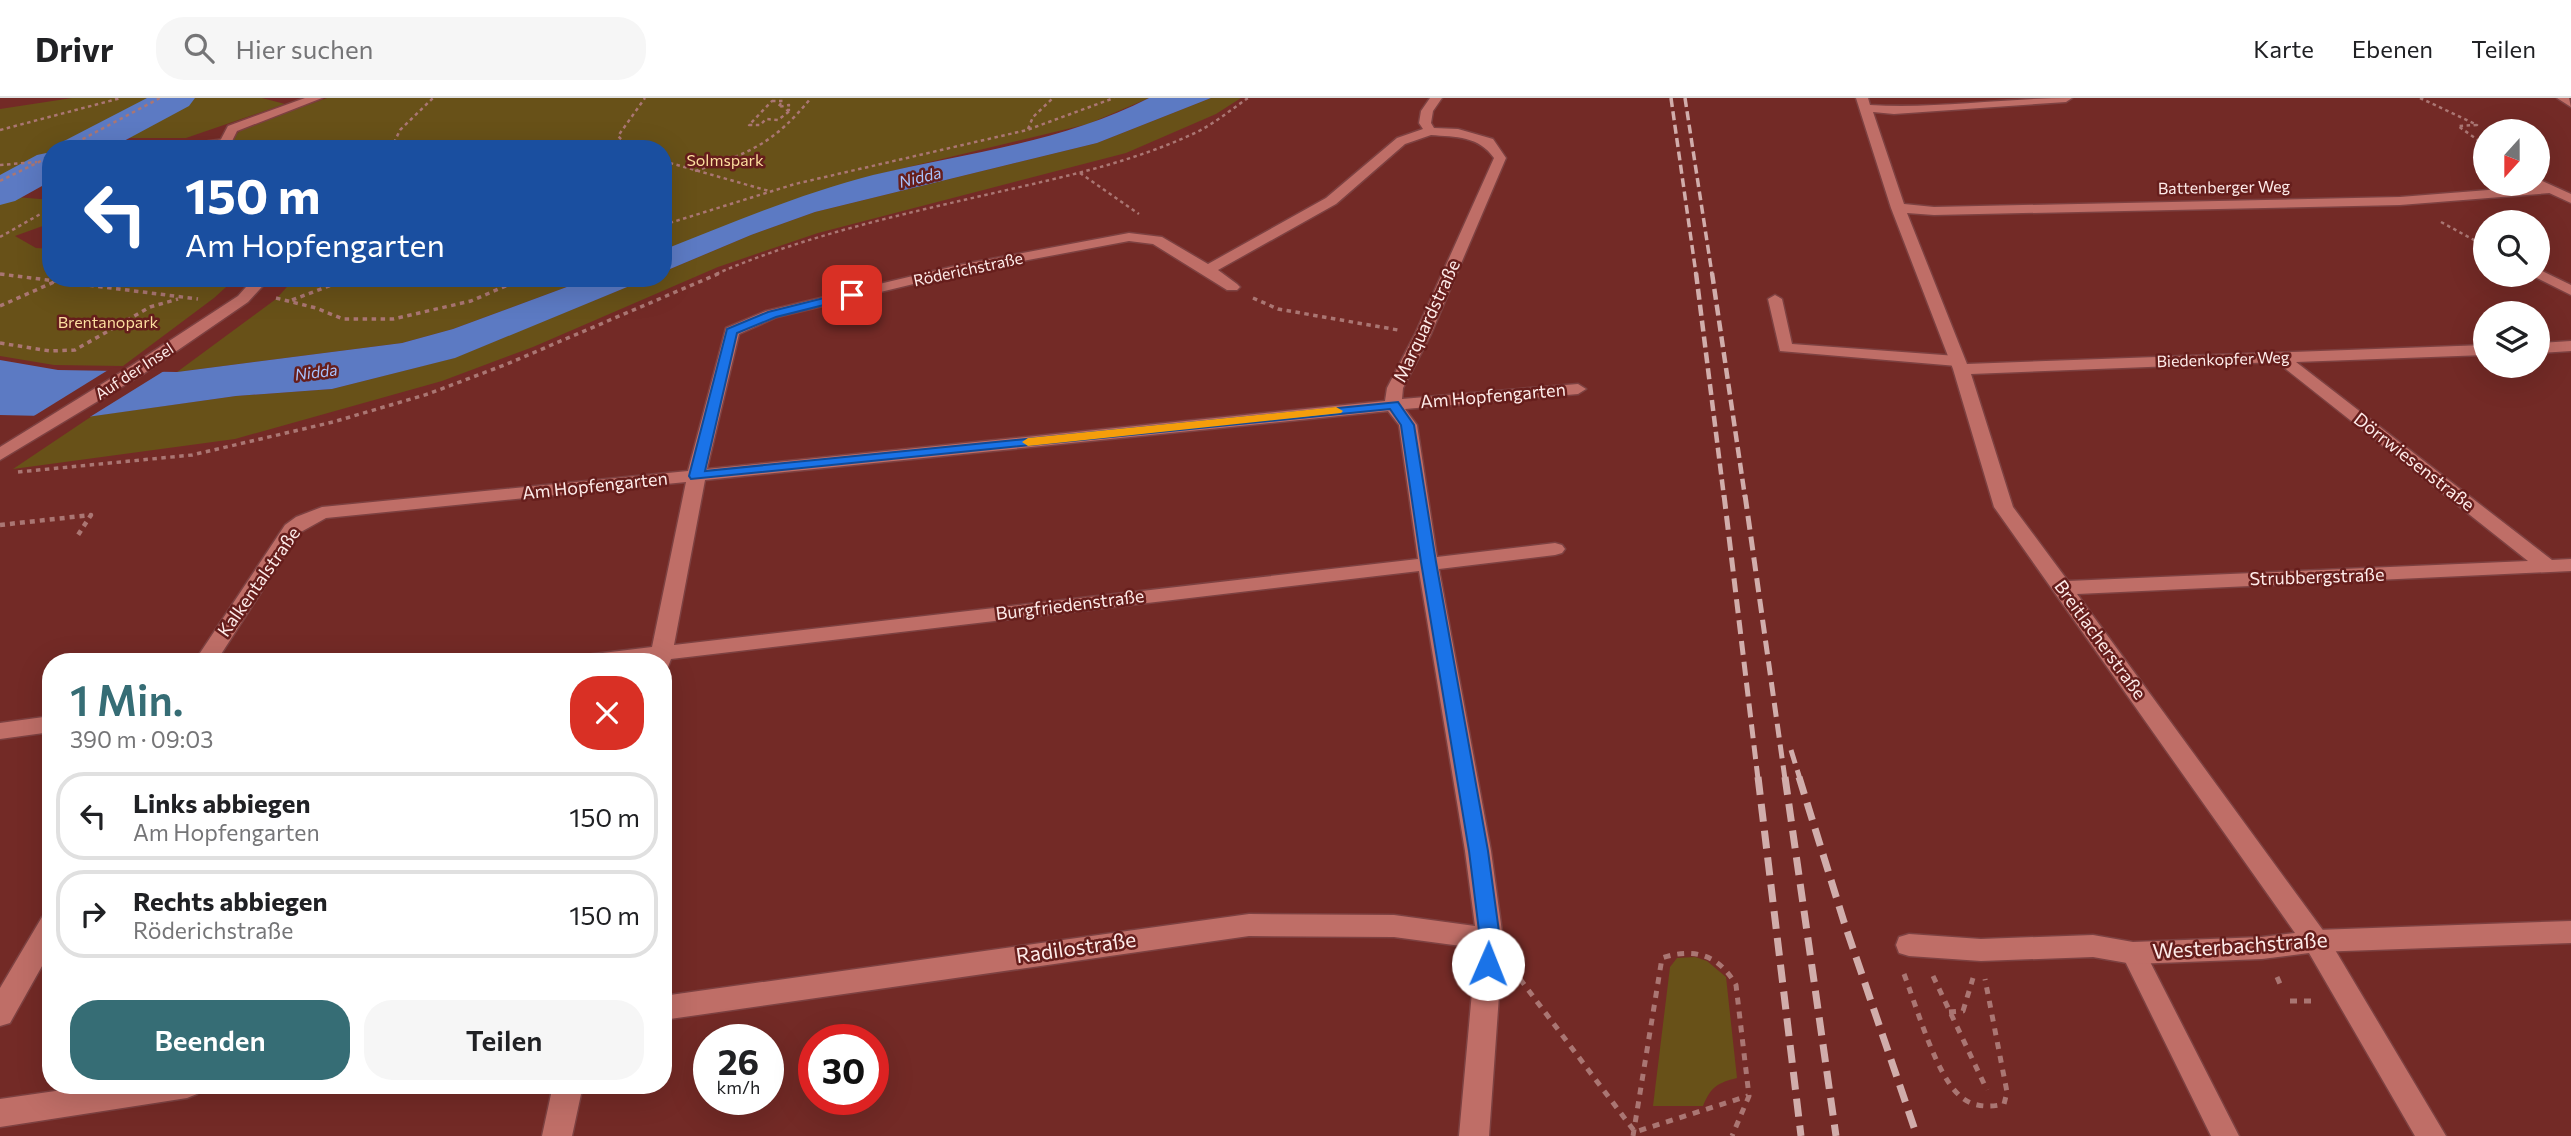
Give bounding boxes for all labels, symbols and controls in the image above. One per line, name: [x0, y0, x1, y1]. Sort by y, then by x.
search box: [156, 17, 646, 80]
text: Drivr: [35, 28, 114, 69]
icon: search: [180, 29, 218, 67]
text: Hier suchen: [236, 33, 374, 64]
text: Karte: [2253, 34, 2314, 63]
text: Ebenen: [2352, 34, 2433, 63]
text: Teilen: [2471, 34, 2536, 63]
north arrow: [2473, 119, 2550, 196]
map controls: [2473, 119, 2550, 378]
park label: Solmspark: [686, 150, 764, 169]
water label: Nidda: [897, 162, 943, 191]
text: 150 m: [185, 164, 320, 224]
icon: left: [70, 168, 161, 259]
street label: Battenberger Weg: [2158, 176, 2291, 197]
button: search: [2473, 210, 2550, 287]
text: Am Hopfengarten: [185, 224, 445, 264]
street label: Röderichstraße: [911, 248, 1024, 289]
street label: Marquardstraße: [1388, 256, 1464, 385]
pin: [822, 265, 882, 325]
icon: arrive: [833, 276, 871, 314]
button: layers: [2473, 301, 2550, 378]
park label: Brentanopark: [58, 312, 159, 331]
street label: Auf der Insel: [91, 338, 177, 403]
street label: Biedenkopfer Weg: [2156, 347, 2290, 370]
water label: Nidda: [293, 359, 338, 384]
street label: Am Hopfengarten: [1419, 378, 1567, 412]
street label: Dörrwiesenstraße: [2350, 407, 2479, 515]
street label: Am Hopfengarten: [521, 466, 669, 504]
street label: Kalkentalstraße: [212, 522, 304, 641]
street label: Strubbergstraße: [2249, 563, 2385, 589]
street label: Breitlacherstraße: [2050, 576, 2151, 703]
street label: Burgfriedenstraße: [994, 584, 1145, 624]
text: 1 Min.: [70, 673, 183, 725]
button: close: [570, 676, 644, 750]
text: 390 m · 09:03: [70, 725, 213, 753]
text: Links abbiegen: [133, 787, 311, 818]
icon: left: [74, 797, 112, 835]
text: 150 m: [569, 801, 640, 832]
text: Am Hopfengarten: [133, 818, 320, 846]
text: Rechts abbiegen: [133, 885, 328, 916]
icon: right: [74, 895, 112, 933]
text: 150 m: [569, 899, 640, 930]
text: Röderichstraße: [133, 916, 293, 944]
street label: Radilostraße: [1014, 926, 1138, 967]
street label: Westerbachstraße: [2152, 926, 2328, 963]
position arrow: [1451, 927, 1525, 1001]
button: Beenden: [70, 1000, 350, 1080]
button: Teilen: [364, 1000, 644, 1080]
speed limit sign: 30: [798, 1024, 889, 1115]
text: 26: [718, 1039, 759, 1082]
text: km/h: [717, 1076, 760, 1098]

